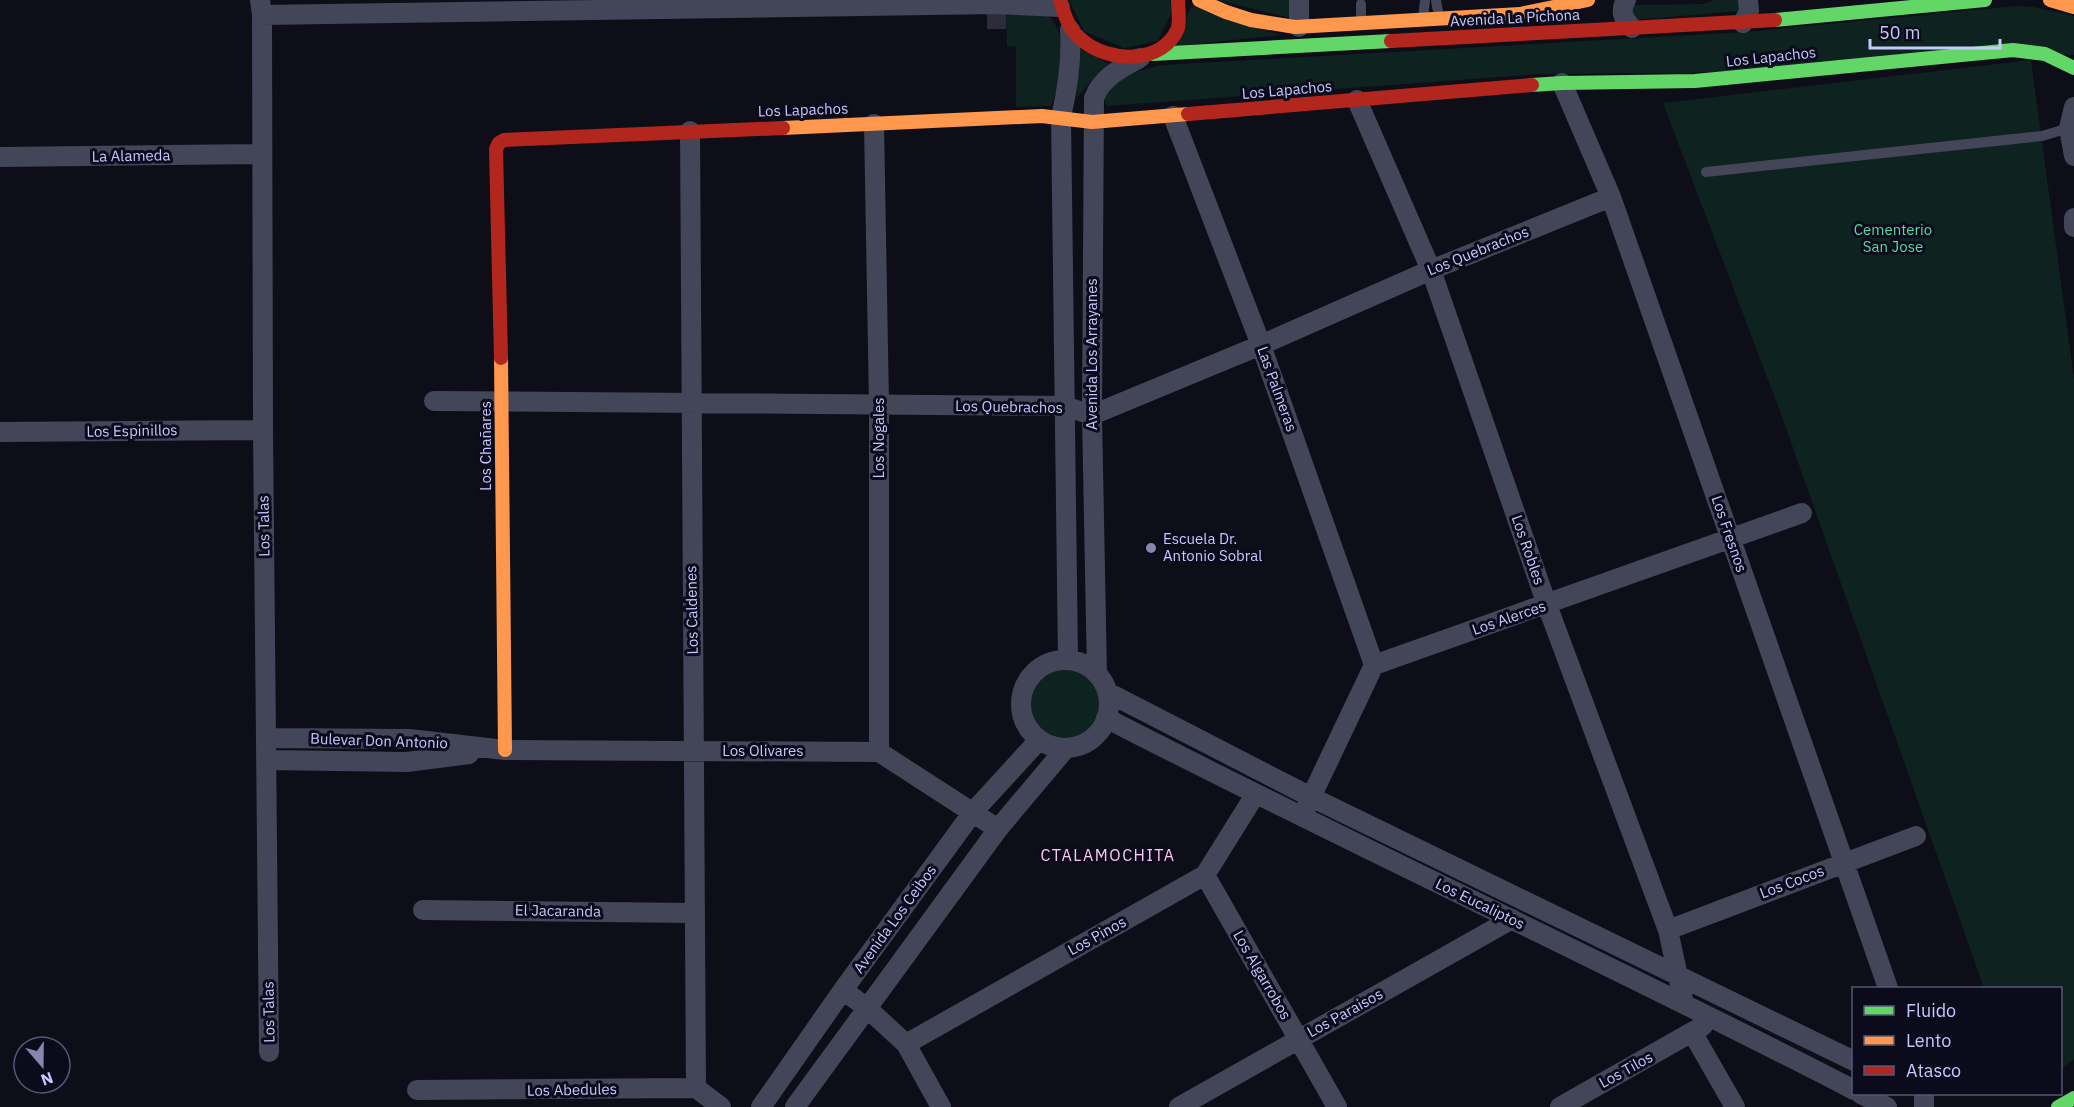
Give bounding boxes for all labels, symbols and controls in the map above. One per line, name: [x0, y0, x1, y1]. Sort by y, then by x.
street label: Avenida La Pichona: [1449, 5, 1580, 30]
scale bar: [1870, 12, 2000, 50]
text: 50 m: [1879, 21, 1921, 44]
street label: Los Lapachos: [1725, 42, 1817, 71]
street label: Los Lapachos: [1241, 76, 1333, 103]
street label: Los Lapachos: [757, 98, 849, 121]
street label: La Alameda: [91, 145, 171, 166]
park label: Cementerio San Jose: [1854, 220, 1932, 256]
street label: Los Quebrachos: [1424, 222, 1531, 280]
street label: Avenida Los Arrayanes: [1082, 278, 1101, 430]
street label: Las Palmeras: [1253, 344, 1302, 434]
street label: Los Quebrachos: [955, 396, 1063, 417]
street label: Los Nogales: [869, 397, 888, 479]
street label: Los Chañares: [476, 401, 495, 491]
street label: Los Espinillos: [86, 420, 178, 441]
street label: Los Fresnos: [1707, 493, 1751, 575]
street label: Los Talas: [253, 495, 274, 557]
street label: Los Robles: [1508, 512, 1549, 587]
place label: Escuela Dr. Antonio Sobral: [1163, 529, 1262, 565]
marker: Escuela Dr. Antonio Sobral: [1144, 541, 1158, 555]
street label: Los Caldenes: [681, 565, 702, 655]
street label: Los Alerces: [1469, 596, 1548, 639]
street label: Bulevar Don Antonio: [310, 729, 448, 752]
street label: Los Olivares: [722, 741, 804, 760]
district label: CTALAMOCHITA: [1040, 845, 1176, 865]
street label: Avenida Los Ceibos: [849, 861, 940, 977]
street label: Los Cocos: [1757, 861, 1827, 902]
street label: Los Eucaliptos: [1433, 874, 1528, 933]
street label: El Jacaranda: [515, 900, 601, 921]
street label: Los Pinos: [1064, 912, 1129, 959]
street label: Los Algarrobos: [1229, 927, 1296, 1023]
street label: Los Talas: [258, 981, 279, 1043]
street label: Los Paraisos: [1304, 984, 1386, 1041]
legend: [1852, 987, 2062, 1095]
text: Fluido: [1906, 999, 1956, 1022]
text: Lento: [1906, 1029, 1951, 1052]
north arrow: [12, 1035, 72, 1095]
street label: Los Tilos: [1595, 1047, 1656, 1092]
text: Atasco: [1906, 1059, 1961, 1082]
text: N: [38, 1068, 56, 1090]
street label: Los Abedules: [527, 1079, 617, 1100]

